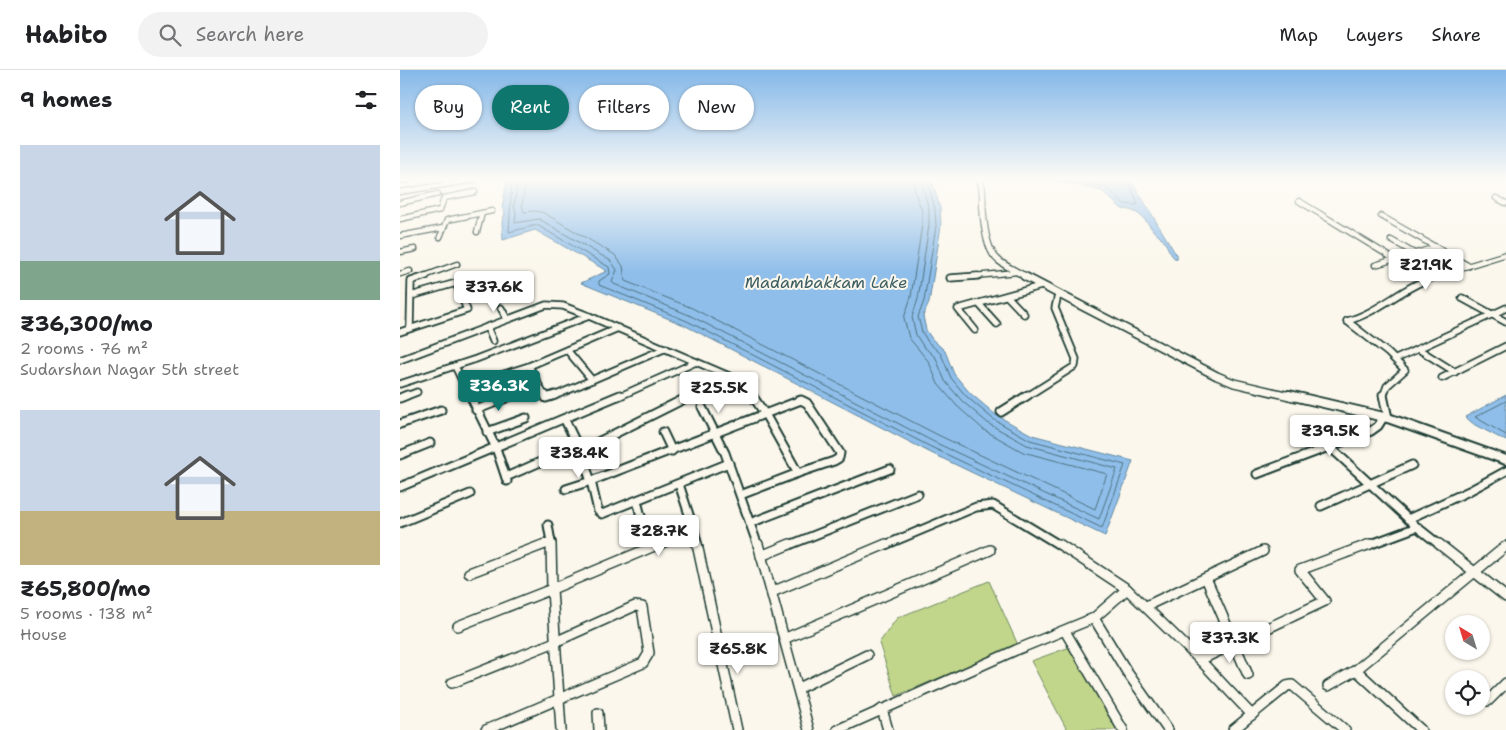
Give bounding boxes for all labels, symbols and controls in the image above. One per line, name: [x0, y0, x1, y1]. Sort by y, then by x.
search box: [138, 12, 488, 57]
text: Habito: [25, 19, 108, 51]
icon: search: [156, 21, 184, 49]
text: Search here: [196, 22, 304, 47]
text: Map: [1280, 23, 1318, 47]
text: Layers: [1346, 23, 1403, 47]
text: Share: [1431, 23, 1481, 47]
chip: Buy: [415, 85, 482, 130]
chip: Rent: [492, 85, 569, 130]
chip: Filters: [579, 85, 669, 130]
chip: New: [679, 85, 754, 130]
text: 9 homes: [20, 86, 112, 114]
icon: filters: [352, 86, 380, 114]
icon: home: [155, 178, 245, 268]
pin: ₹21.9K: [1385, 248, 1467, 291]
text: ₹21.9K: [1400, 254, 1452, 275]
pin: ₹37.6K: [453, 270, 535, 313]
water label: Madambakkam Lake: [745, 272, 907, 293]
text: ₹37.6K: [465, 276, 523, 297]
text: ₹36,300/mo: [20, 310, 153, 338]
text: 2 rooms · 76 m²: [20, 338, 148, 359]
text: Sudarshan Nagar 5th street: [20, 359, 239, 380]
pin: ₹36.3K: [458, 370, 540, 412]
pin: ₹25.5K: [678, 372, 760, 414]
text: ₹36.3K: [469, 375, 529, 396]
text: ₹25.5K: [690, 377, 748, 398]
pin: ₹39.5K: [1289, 414, 1371, 457]
text: ₹39.5K: [1301, 420, 1359, 441]
pin: ₹38.4K: [538, 436, 620, 479]
text: ₹38.4K: [550, 442, 608, 463]
icon: home: [155, 443, 245, 533]
pin: ₹28.7K: [618, 514, 700, 557]
text: ₹28.7K: [630, 520, 688, 541]
text: ₹65,800/mo: [20, 575, 151, 603]
text: 5 rooms · 138 m²: [20, 603, 153, 624]
north arrow: [1445, 615, 1490, 660]
map controls: [1445, 615, 1490, 715]
pin: ₹37.3K: [1189, 622, 1271, 664]
text: House: [20, 624, 67, 645]
text: ₹37.3K: [1201, 627, 1259, 648]
pin: ₹65.8K: [697, 632, 779, 675]
text: ₹65.8K: [709, 638, 767, 659]
button: locate: [1445, 670, 1490, 715]

